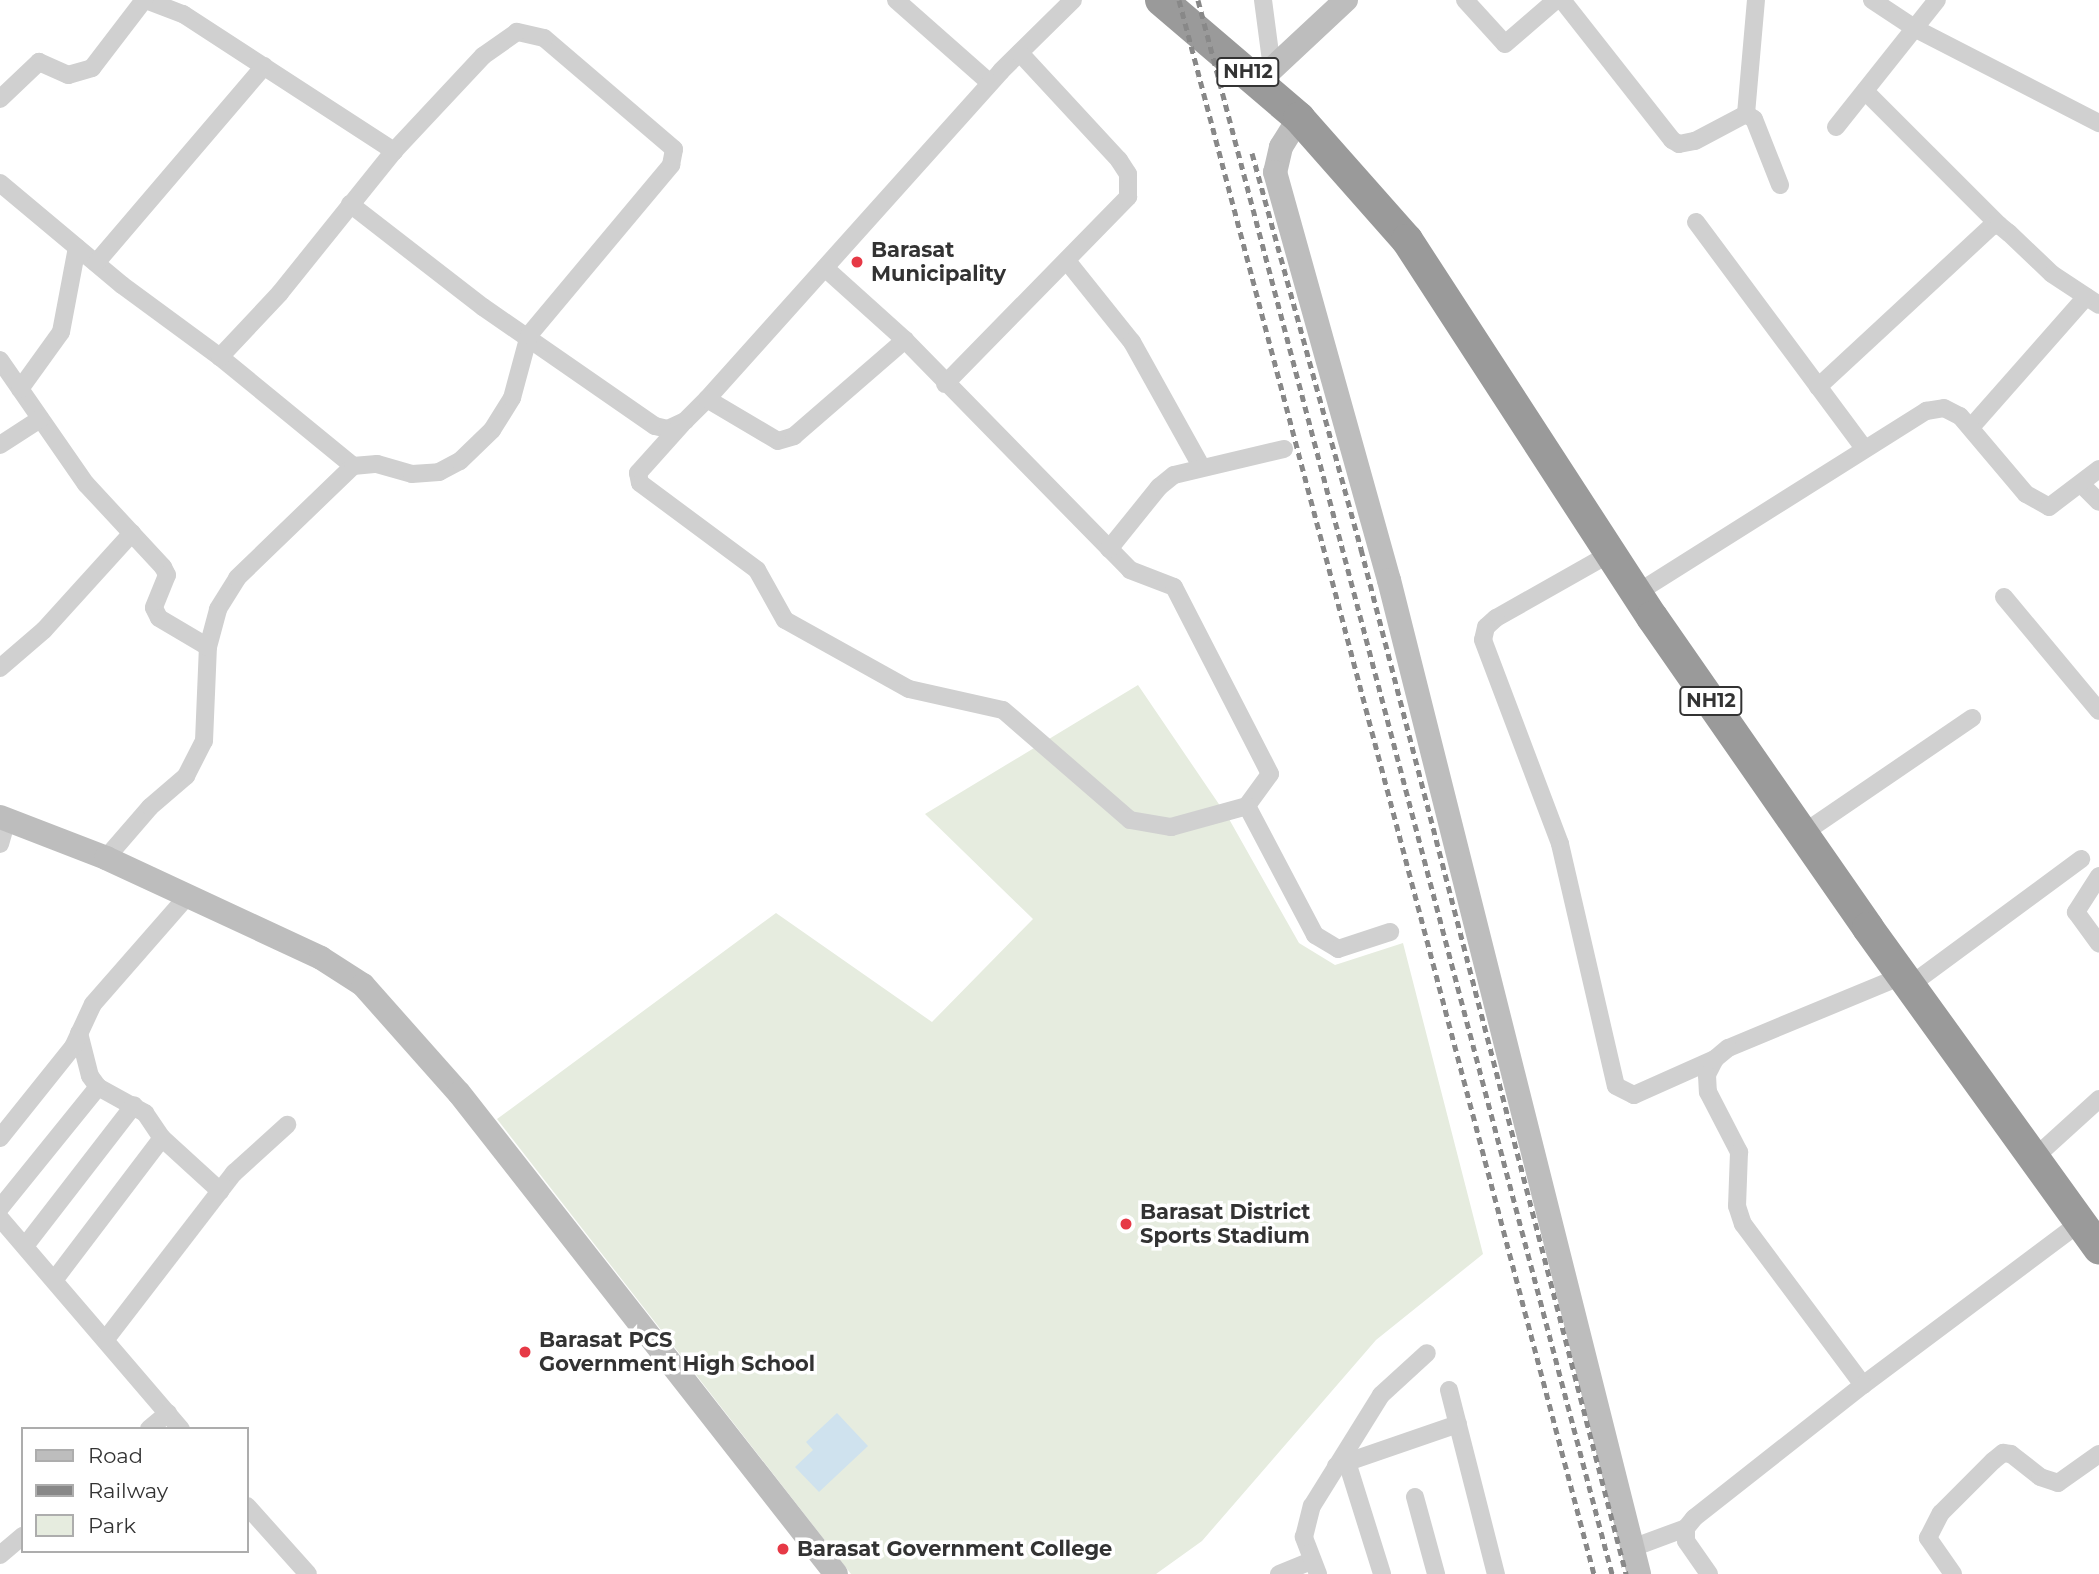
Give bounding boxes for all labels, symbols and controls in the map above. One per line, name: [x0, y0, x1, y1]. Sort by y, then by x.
road number: NH12: [1215, 57, 1281, 88]
place label: Barasat Municipality: [871, 237, 1006, 287]
marker: Barasat Municipality: [849, 254, 865, 270]
road number: NH12: [1678, 686, 1744, 716]
place label: Barasat District Sports Stadium: [1140, 1199, 1310, 1249]
marker: Barasat District Sports Stadium: [1118, 1216, 1134, 1232]
place label: Barasat PCS Government High School: [539, 1327, 815, 1377]
marker: Barasat PCS Government High School: [517, 1344, 533, 1360]
legend: [21, 1427, 248, 1553]
text: Road: [88, 1443, 143, 1468]
text: Railway: [88, 1478, 168, 1503]
text: Park: [88, 1513, 136, 1538]
place label: Barasat Government College: [797, 1536, 1112, 1562]
marker: Barasat Government College: [775, 1541, 791, 1557]

